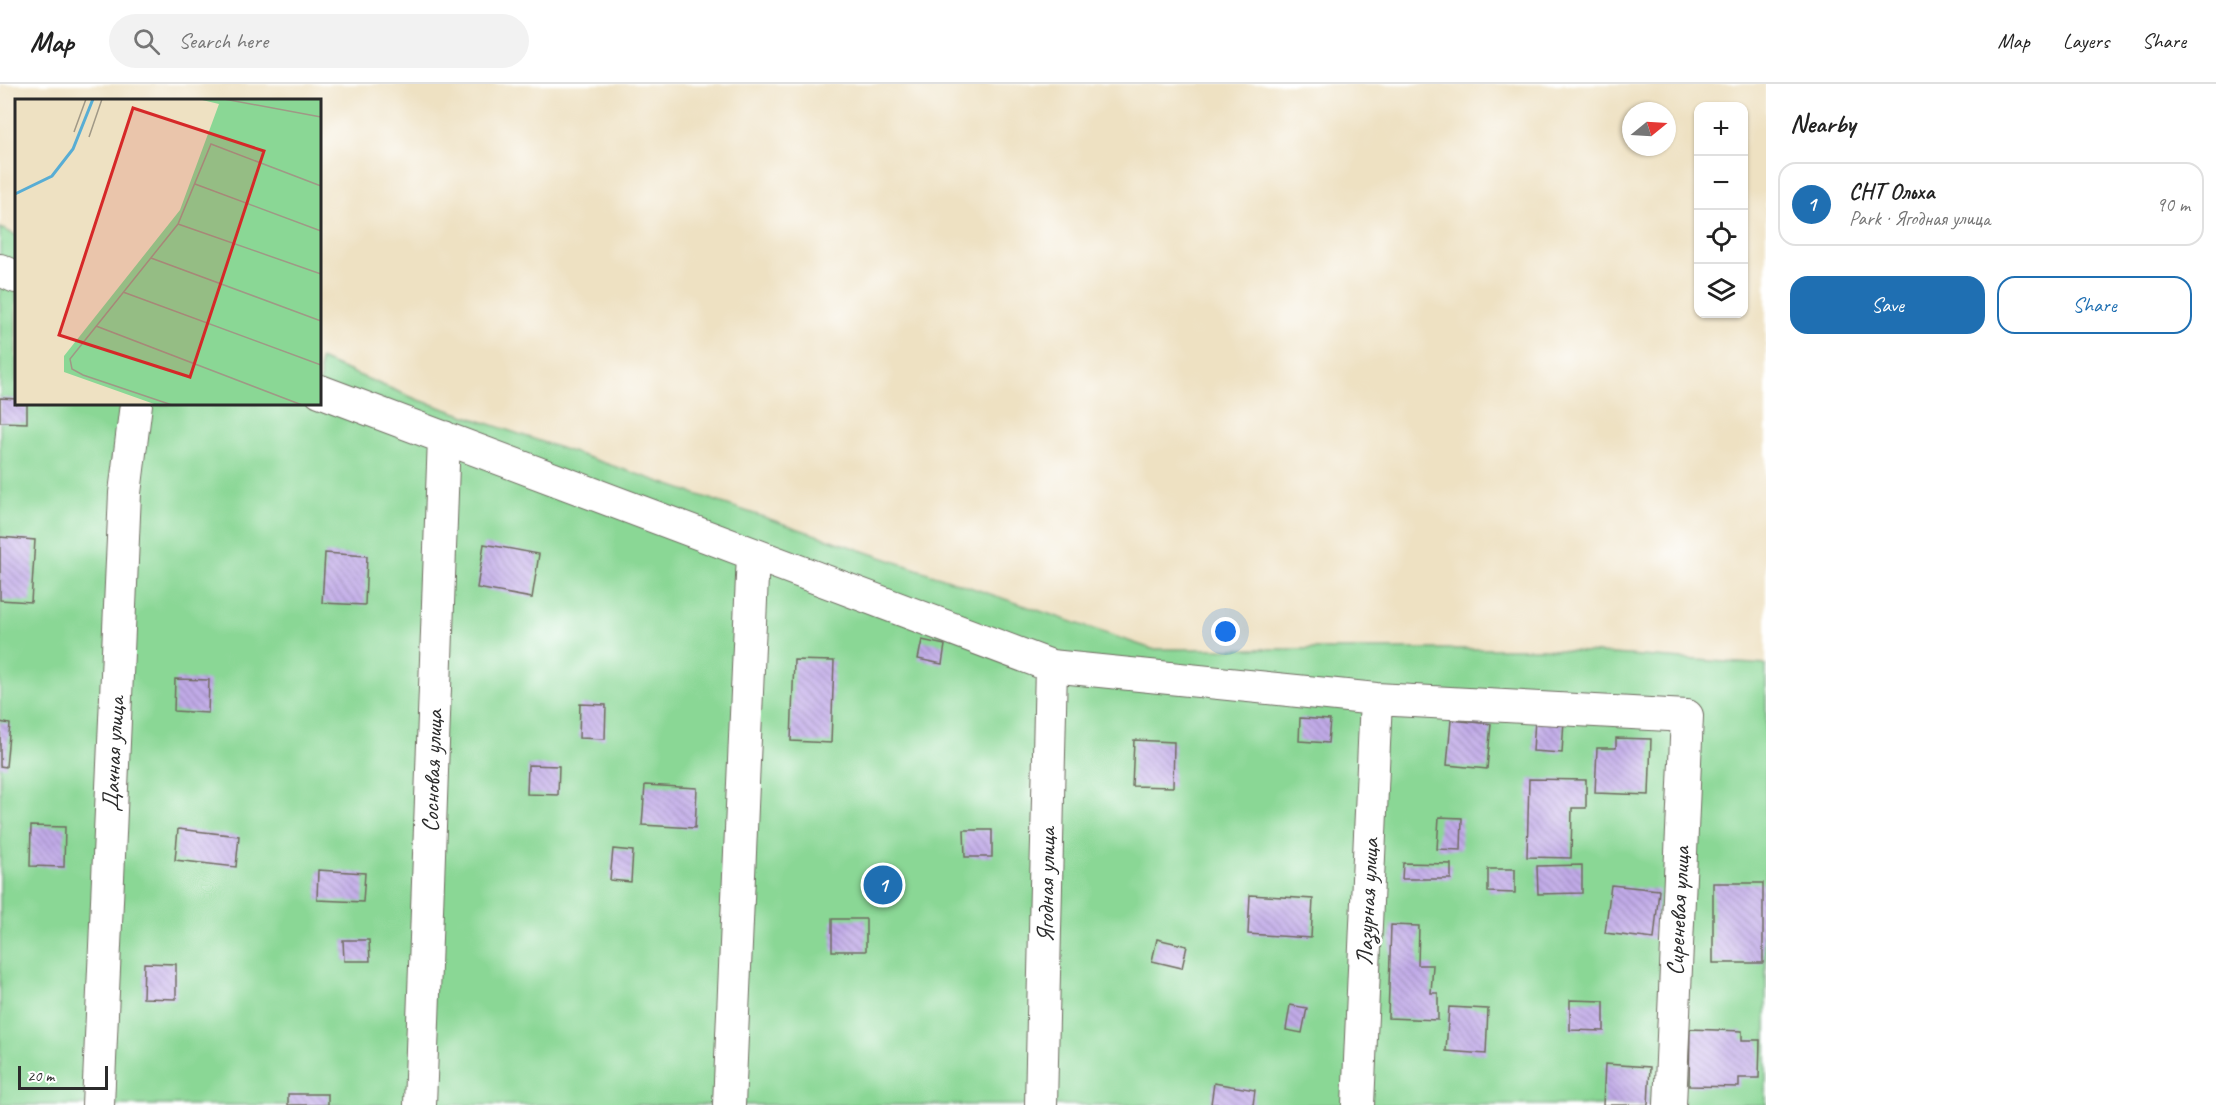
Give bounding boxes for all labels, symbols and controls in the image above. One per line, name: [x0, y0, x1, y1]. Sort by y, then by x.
search box: [109, 14, 529, 68]
text: Map: [30, 24, 73, 59]
icon: search: [130, 25, 163, 58]
text: Search here: [178, 27, 268, 55]
text: Map: [1997, 28, 2030, 54]
text: Layers: [2063, 28, 2109, 54]
text: Share: [2142, 28, 2186, 54]
inset map: [15, 99, 321, 405]
north arrow: [1622, 102, 1676, 156]
map controls: [1694, 102, 1748, 318]
button: +: [1694, 102, 1748, 156]
text: Nearby: [1790, 107, 1855, 140]
button: −: [1694, 156, 1748, 210]
text: СНТ Ольха: [1849, 178, 1934, 206]
text: 1: [1807, 192, 1816, 217]
text: 90 m: [2156, 192, 2190, 217]
text: Park · Ягодная улица: [1849, 206, 1990, 231]
button: locate: [1694, 210, 1748, 264]
button: layers: [1694, 264, 1748, 318]
button: Save: [1790, 276, 1985, 334]
button: Share: [1997, 276, 2192, 334]
your location: [1211, 617, 1240, 646]
street label: Дачная улица: [95, 694, 131, 812]
street label: Сосновая улица: [415, 708, 449, 833]
street label: Ягодная улица: [1030, 825, 1062, 943]
street label: Лазурная улица: [1349, 836, 1386, 966]
street label: Сиреневая улица: [1660, 844, 1696, 976]
pin: 1: [864, 862, 902, 908]
scale bar: [18, 1063, 108, 1090]
text: 20 m: [27, 1066, 54, 1086]

